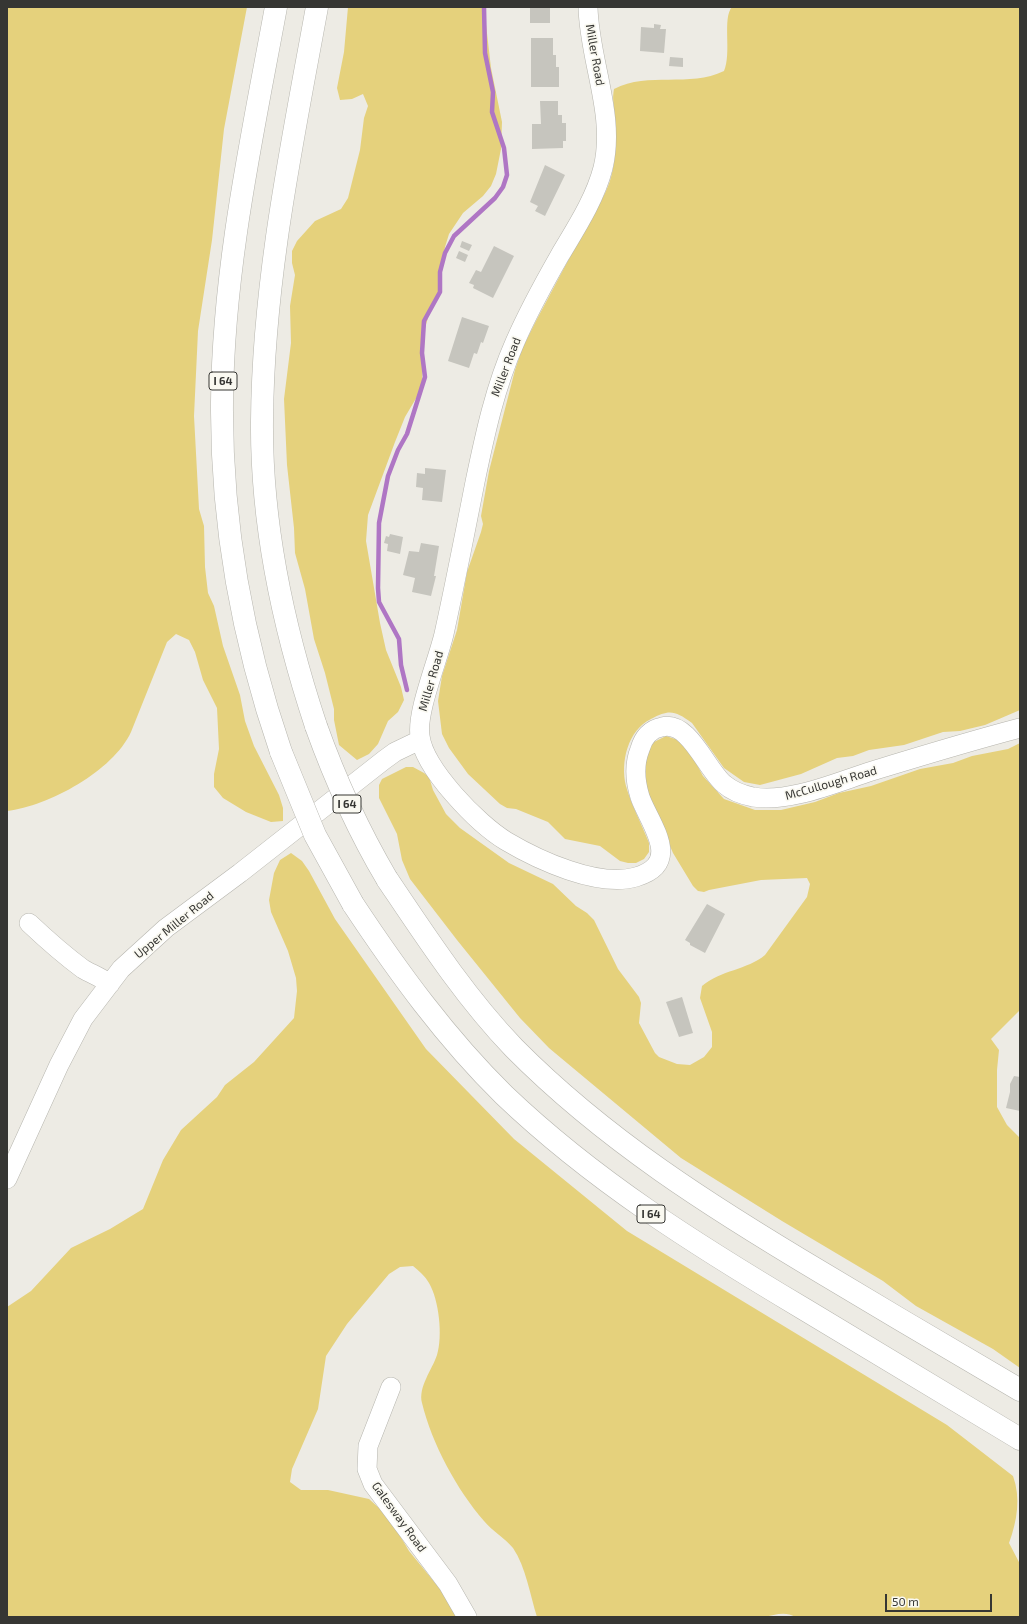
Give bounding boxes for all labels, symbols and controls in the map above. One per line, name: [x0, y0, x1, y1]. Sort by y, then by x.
street label: Miller Road: [583, 23, 607, 87]
street label: Miller Road: [488, 335, 524, 399]
road number: I 64: [209, 372, 237, 390]
street label: Miller Road: [416, 649, 446, 713]
street label: McCullough Road: [783, 763, 879, 803]
road number: I 64: [333, 795, 361, 813]
street label: Upper Miller Road: [131, 889, 217, 961]
road number: I 64: [637, 1205, 665, 1223]
street label: Galesway Road: [369, 1479, 429, 1555]
scale bar: [887, 1586, 994, 1612]
text: 50 m: [892, 1594, 919, 1608]

